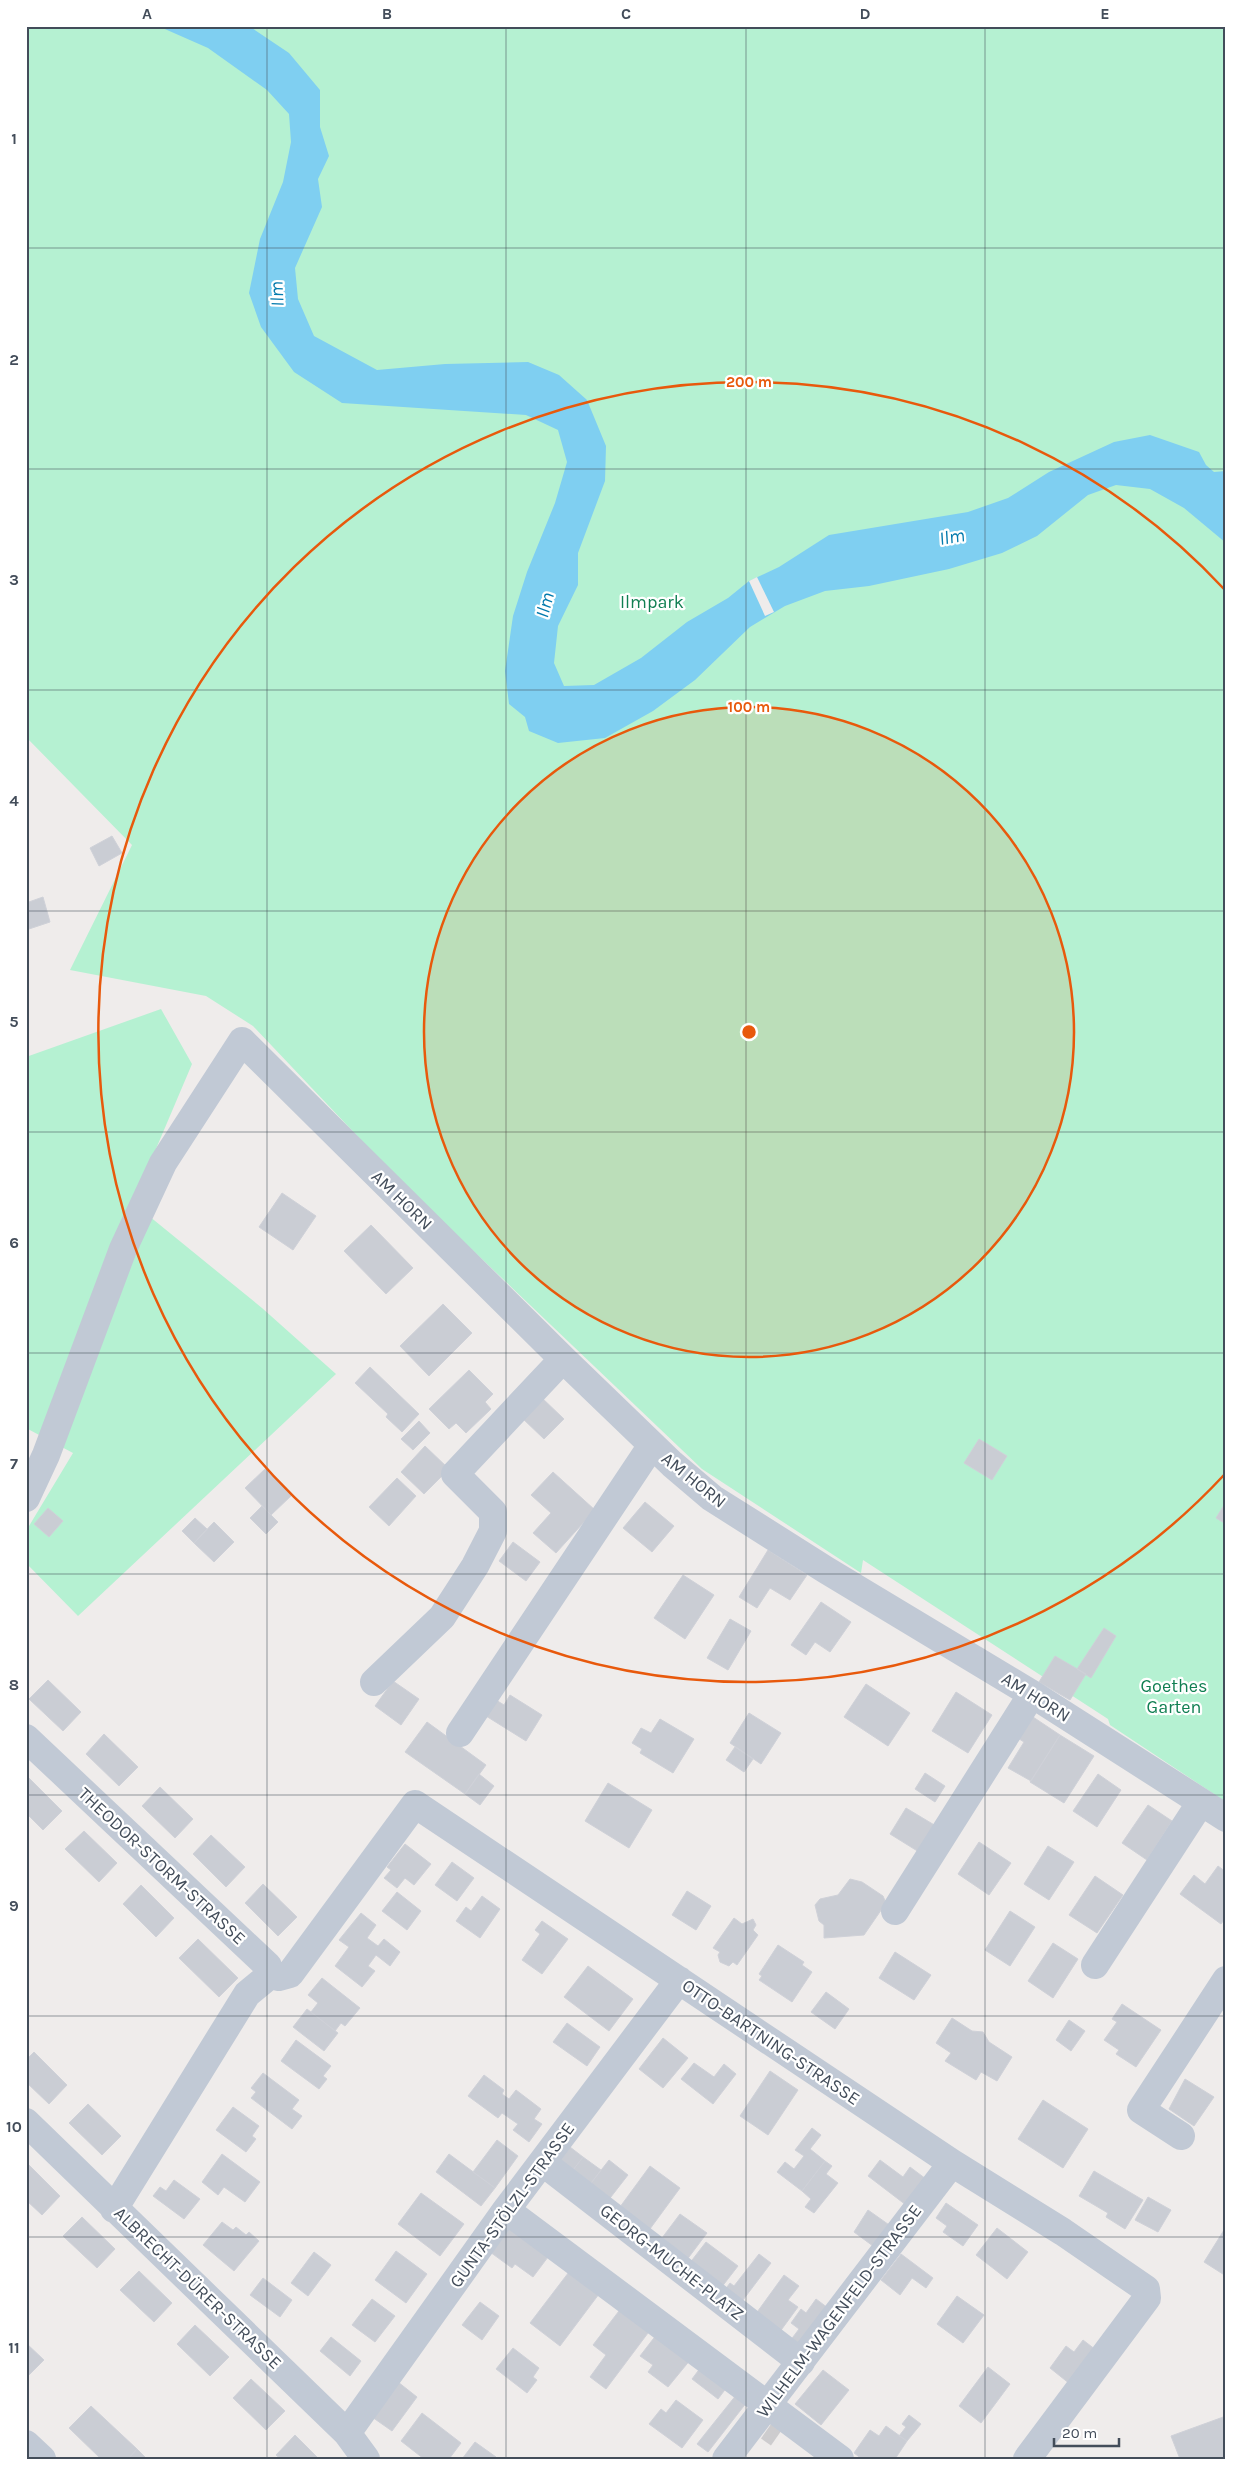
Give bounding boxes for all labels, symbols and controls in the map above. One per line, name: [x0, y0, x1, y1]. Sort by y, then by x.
text: A: [142, 4, 152, 23]
text: B: [382, 4, 392, 23]
text: C: [621, 4, 631, 23]
text: D: [860, 4, 871, 23]
text: E: [1100, 4, 1110, 23]
text: 1: [11, 129, 17, 148]
water label: Ilm: [265, 281, 289, 307]
text: 2: [9, 350, 19, 369]
text: 200 m: [726, 373, 772, 391]
water label: Ilm: [938, 524, 966, 550]
text: 3: [9, 570, 19, 589]
water label: Ilm: [531, 590, 559, 620]
park label: Ilmpark: [620, 591, 684, 613]
text: 100 m: [728, 698, 770, 716]
text: 4: [9, 791, 19, 810]
text: 5: [9, 1012, 19, 1031]
centre of rings: [740, 1023, 758, 1041]
street label: AM HORN: [367, 1165, 437, 1235]
text: 6: [9, 1233, 19, 1252]
street label: AM HORN: [657, 1447, 731, 1513]
text: 7: [10, 1454, 18, 1473]
street label: AM HORN: [998, 1667, 1074, 1727]
text: 8: [9, 1675, 19, 1694]
park label: Goethes Garten: [1140, 1675, 1208, 1718]
street label: THEODOR-STORM-STRASSE: [74, 1783, 250, 1949]
text: 9: [9, 1896, 19, 1915]
street label: OTTO-BARTNING-STRASSE: [678, 1974, 864, 2110]
text: 10: [6, 2117, 22, 2136]
street label: GUNTA-STÖLZL-STRASSE: [445, 2118, 579, 2292]
street label: GEORG-MUCHE-PLATZ: [596, 2199, 748, 2325]
street label: WILHELM-WAGENFELD-STRASSE: [752, 2200, 926, 2422]
street label: ALBRECHT-DÜRER-STRASSE: [110, 2202, 286, 2374]
text: 11: [8, 2338, 20, 2357]
scale bar: [1054, 2415, 1120, 2447]
text: 20 m: [1062, 2424, 1097, 2442]

